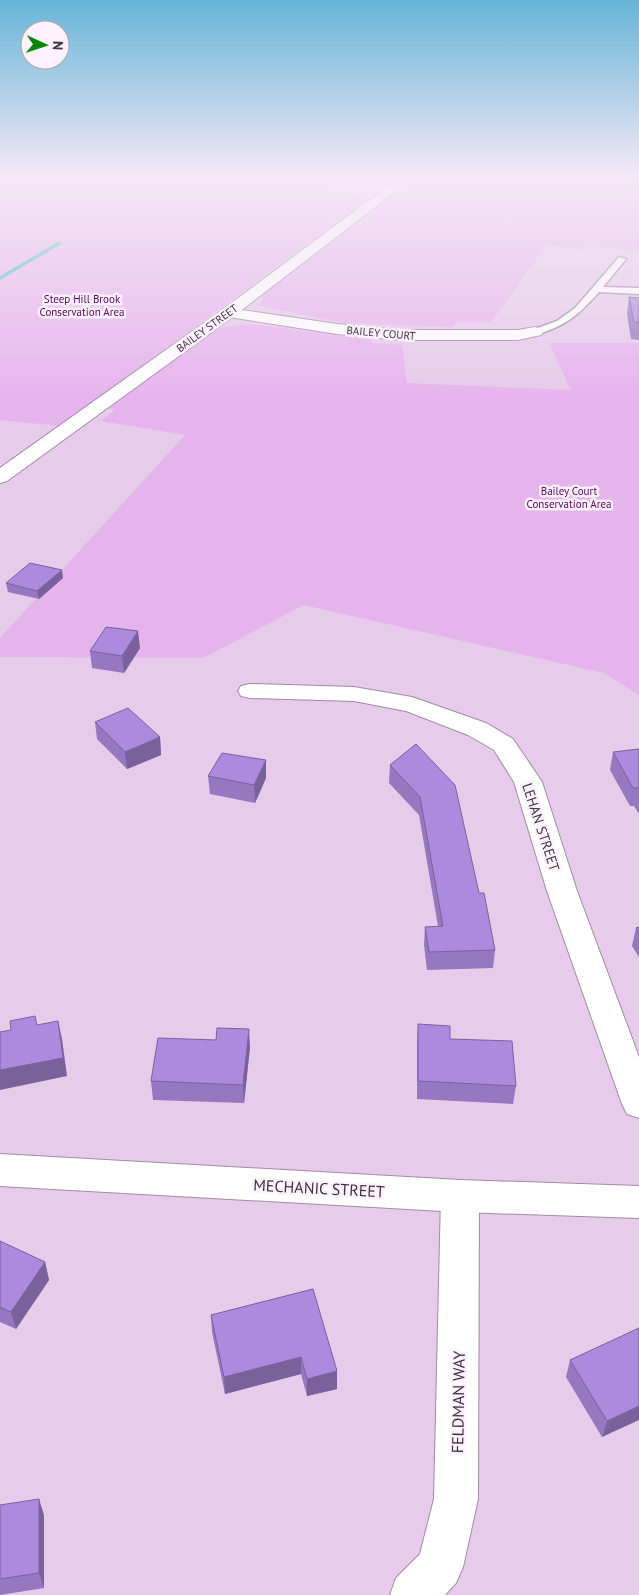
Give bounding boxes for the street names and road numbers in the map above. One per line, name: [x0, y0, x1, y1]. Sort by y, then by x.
street label: BAILEY STREET: [173, 301, 241, 355]
street label: BAILEY COURT: [346, 323, 416, 343]
street label: LEHAN STREET: [518, 781, 564, 874]
street label: MECHANIC STREET: [253, 1175, 385, 1201]
street label: FELDMAN WAY: [447, 1351, 469, 1453]

